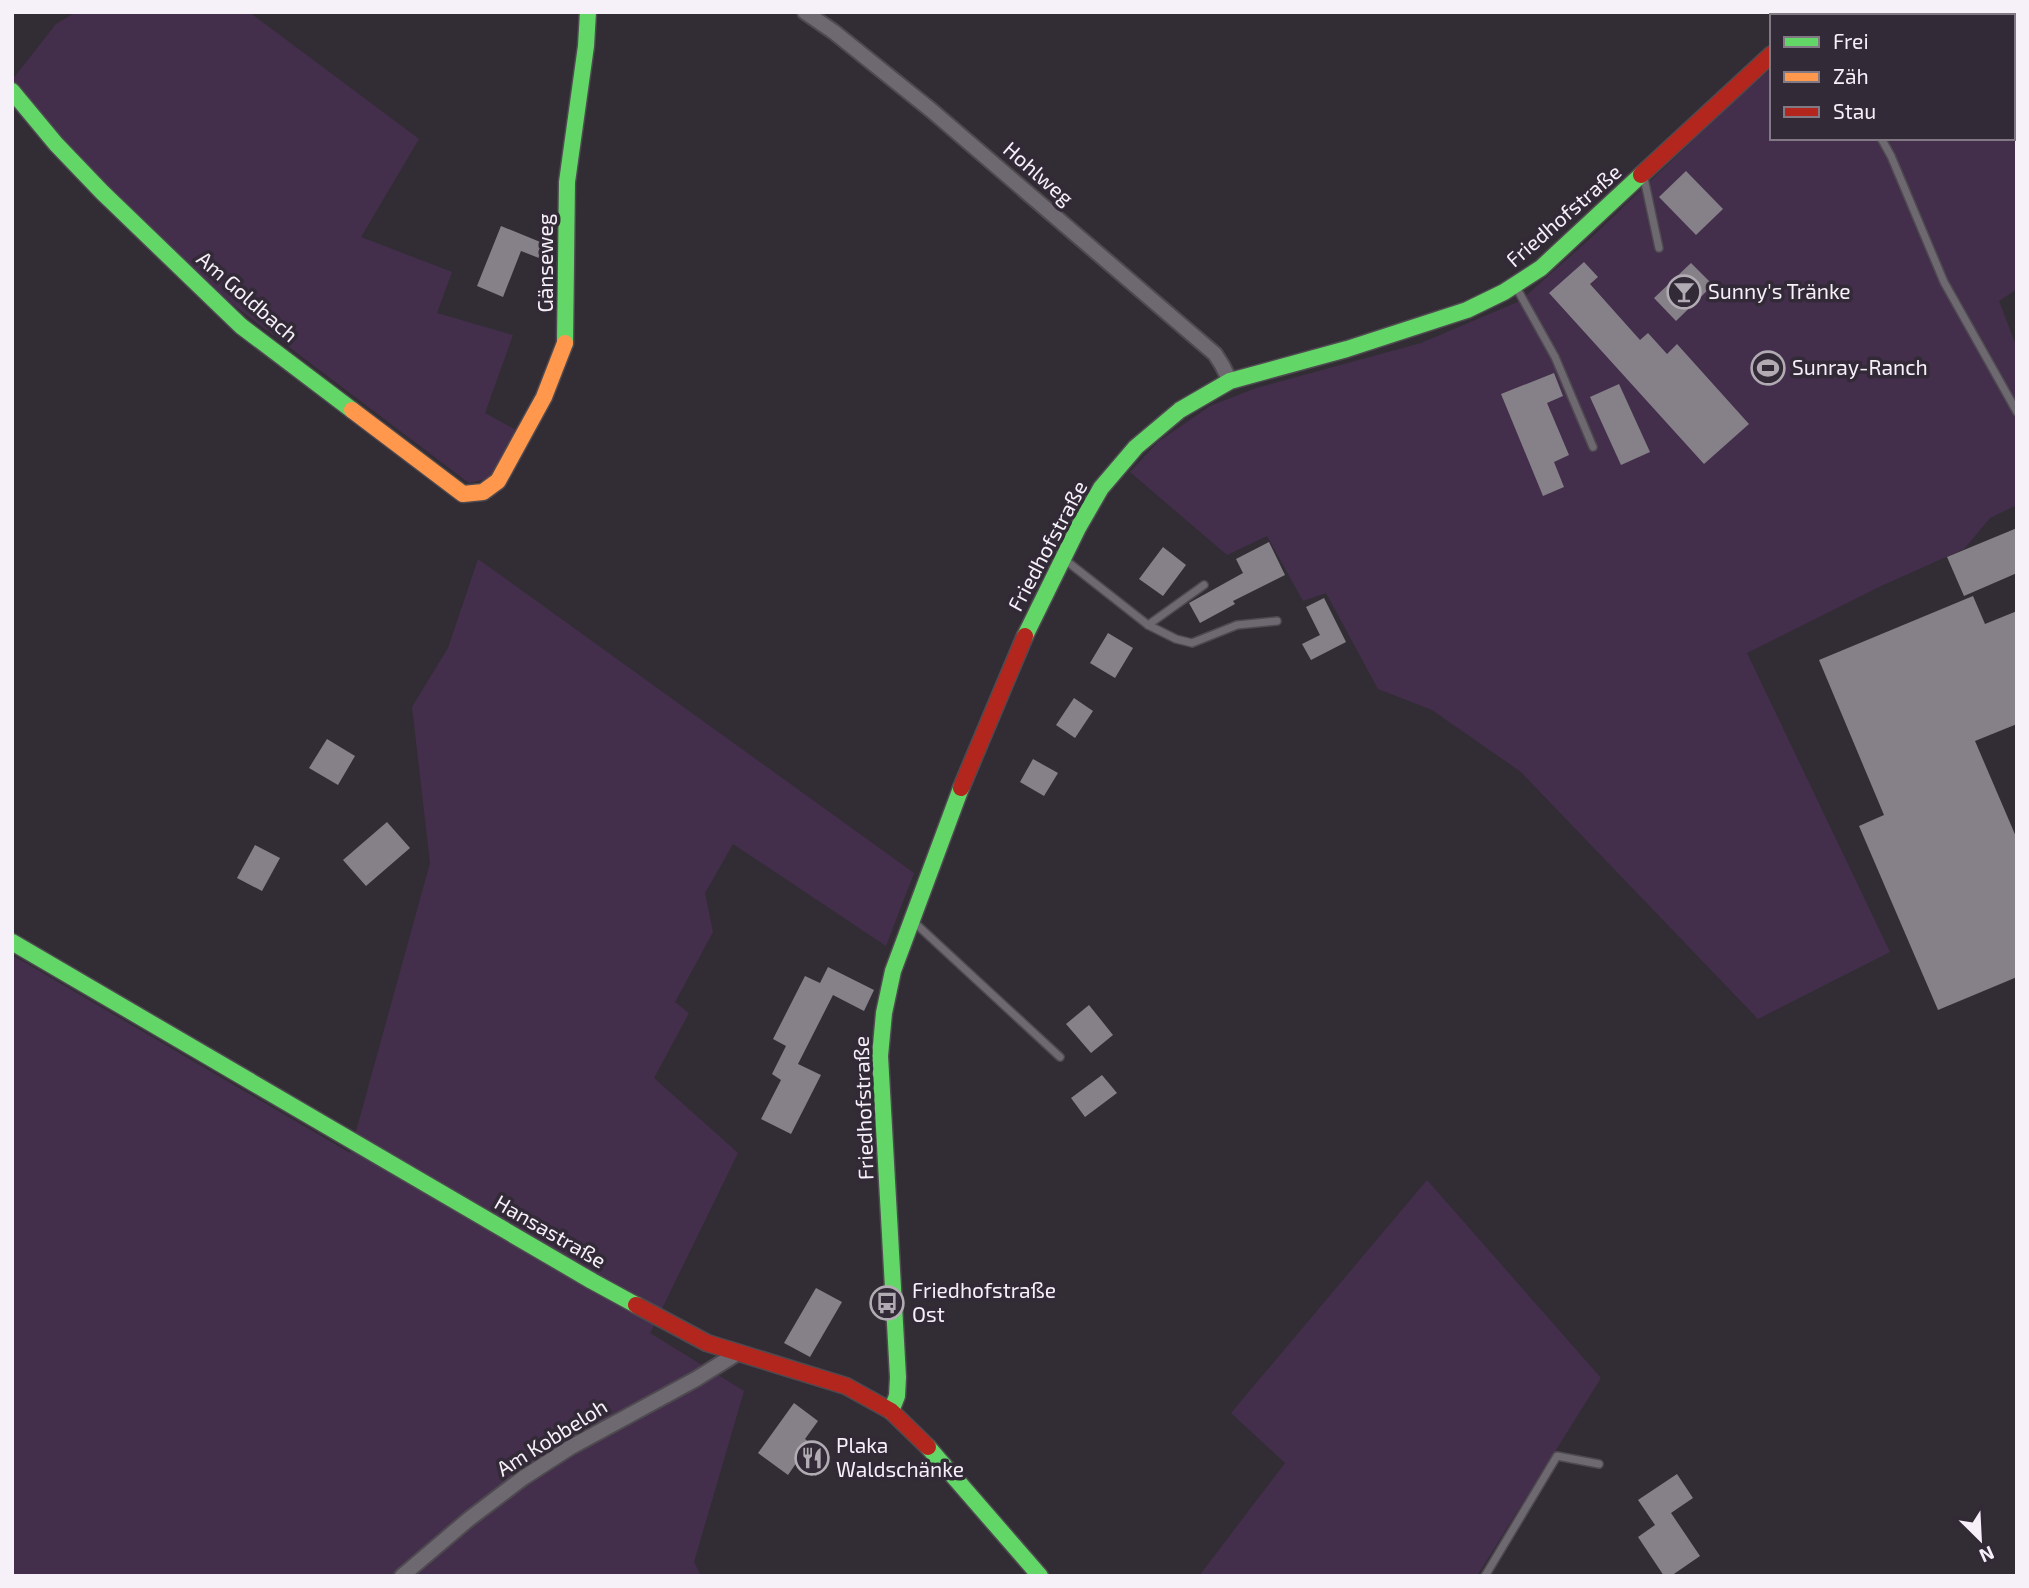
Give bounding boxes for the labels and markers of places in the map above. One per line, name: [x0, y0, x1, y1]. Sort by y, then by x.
bar icon: Sunny's Tränke: [1665, 273, 1703, 311]
place label: Sunny's Tränke: [1708, 278, 1851, 303]
sports icon: Sunray-Ranch: [1749, 349, 1787, 387]
place label: Sunray-Ranch: [1792, 354, 1928, 379]
place label: Friedhofstraße Ost: [912, 1277, 1056, 1326]
bus stop icon: Friedhofstraße Ost: [868, 1284, 906, 1322]
place label: Plaka Waldschänke: [836, 1432, 964, 1481]
restaurant icon: Plaka Waldschänke: [793, 1439, 831, 1477]

